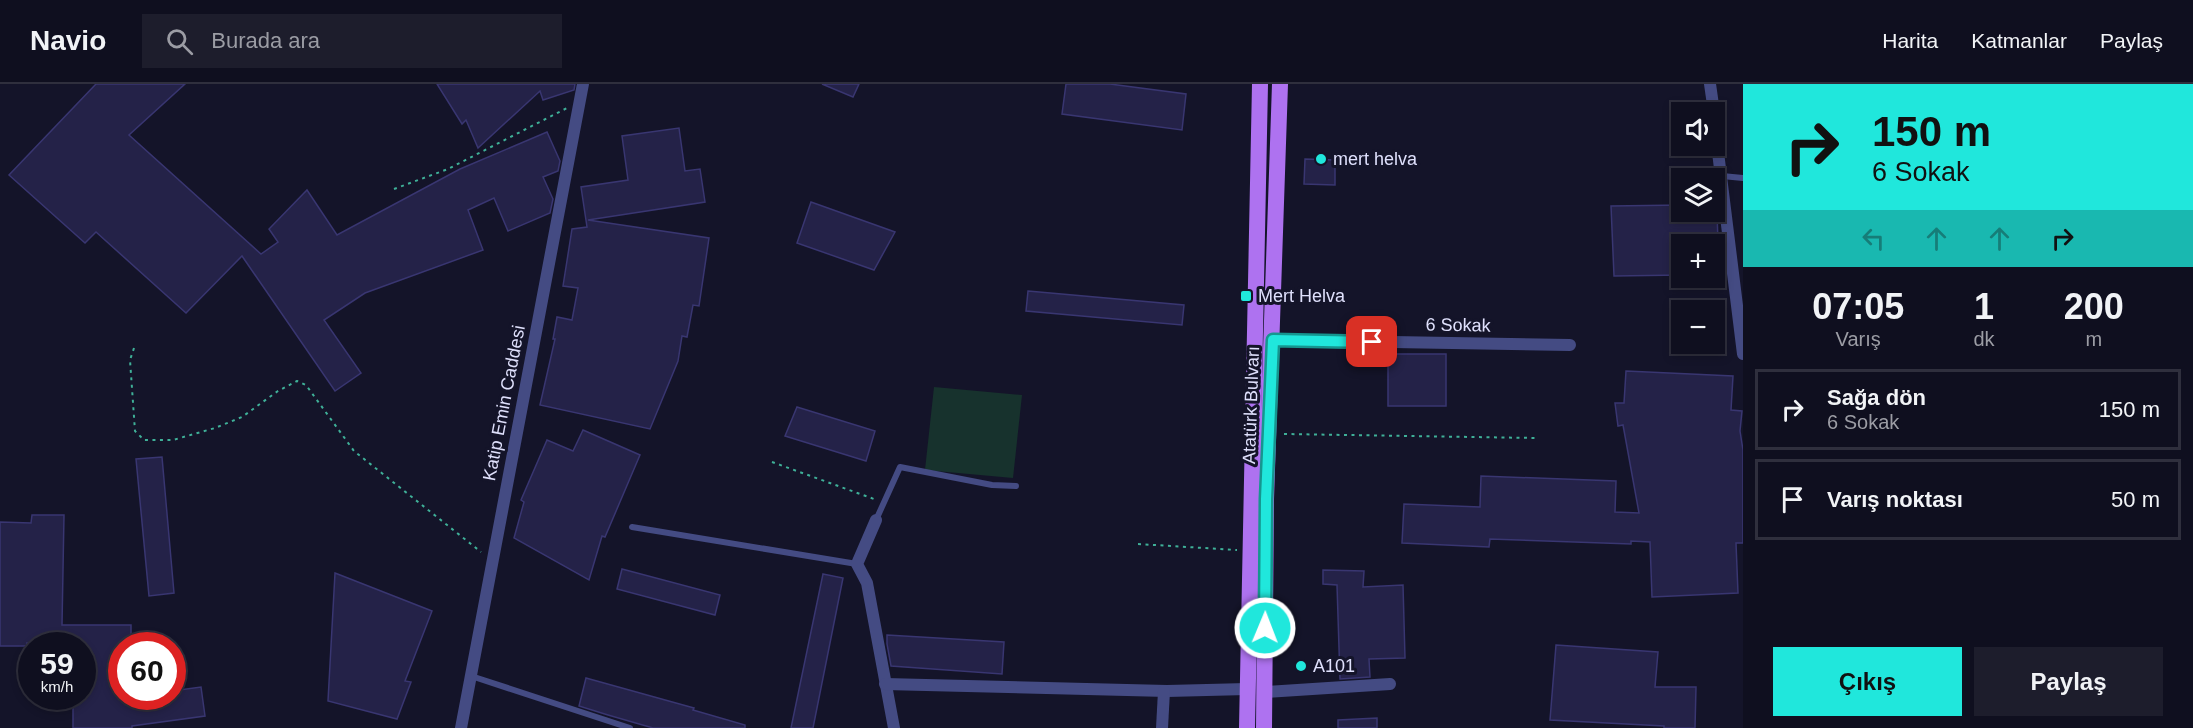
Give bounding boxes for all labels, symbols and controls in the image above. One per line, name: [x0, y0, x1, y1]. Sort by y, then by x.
search box: [142, 14, 562, 68]
text: Navio: [30, 25, 106, 56]
icon: search: [163, 25, 196, 58]
text: Burada ara: [211, 28, 320, 53]
text: Harita: [1882, 29, 1938, 52]
text: Katmanlar: [1971, 29, 2067, 52]
text: Paylaş: [2100, 29, 2163, 52]
map controls: [1671, 102, 1725, 354]
button: sound: [1671, 102, 1725, 156]
icon: right: [1773, 108, 1851, 186]
text: 150 m: [1872, 108, 1991, 155]
place label: mert helva: [1333, 149, 1418, 169]
marker: mert helva: [1314, 152, 1328, 166]
text: 6 Sokak: [1872, 157, 1970, 187]
button: layers: [1671, 168, 1725, 222]
icon: left: [1857, 222, 1890, 255]
icon: ahead: [1920, 222, 1953, 255]
icon: ahead: [1983, 222, 2016, 255]
icon: right: [2046, 222, 2079, 255]
button: +: [1671, 234, 1725, 288]
place label: Mert Helva: [1258, 286, 1346, 306]
text: 07:05: [1812, 286, 1904, 327]
text: 1: [1974, 286, 1994, 327]
text: 200: [2064, 286, 2124, 327]
marker: Mert Helva: [1239, 289, 1253, 303]
button: −: [1671, 300, 1725, 354]
street label: 6 Sokak: [1425, 314, 1492, 336]
pin: [1346, 316, 1397, 367]
street label: Katip Emin Caddesi: [479, 323, 529, 483]
icon: arrive: [1355, 325, 1388, 358]
text: Varış: [1836, 328, 1881, 350]
text: dk: [1973, 328, 1995, 350]
text: m: [2085, 328, 2102, 350]
street label: Atatürk Bulvarı: [1239, 346, 1263, 464]
text: Sağa dön: [1827, 385, 1926, 410]
icon: right: [1776, 393, 1809, 426]
text: 150 m: [2099, 397, 2160, 422]
text: 6 Sokak: [1827, 411, 1899, 433]
icon: arrive: [1776, 483, 1809, 516]
text: Varış noktası: [1827, 487, 1963, 512]
text: 50 m: [2111, 487, 2160, 512]
position arrow: [1233, 596, 1297, 660]
speed limit sign: 60: [108, 632, 186, 710]
text: 59: [40, 647, 74, 680]
button: Çıkış: [1773, 647, 1962, 716]
button: Paylaş: [1974, 647, 2163, 716]
place label: A101: [1313, 656, 1355, 676]
marker: A101: [1294, 659, 1308, 673]
text: km/h: [41, 678, 73, 695]

